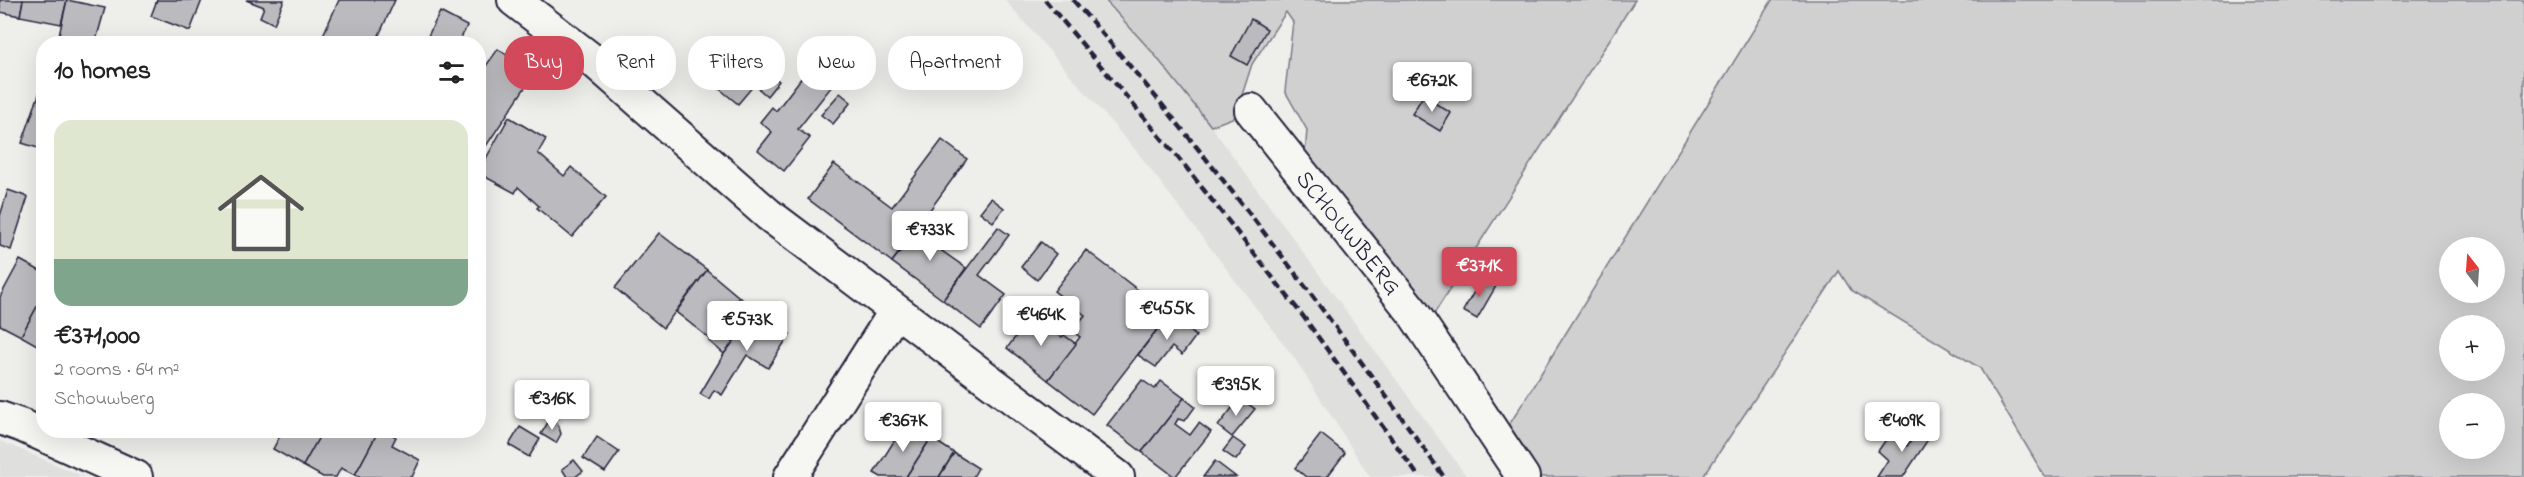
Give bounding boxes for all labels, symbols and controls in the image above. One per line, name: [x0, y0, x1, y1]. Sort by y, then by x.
chip: Buy: [504, 36, 584, 90]
chip: Rent: [596, 36, 676, 90]
chip: Filters: [688, 36, 785, 90]
chip: New: [797, 36, 876, 90]
chip: Apartment: [888, 36, 1023, 90]
text: 10 homes: [54, 53, 151, 91]
icon: filters: [435, 56, 468, 89]
pin: €672K: [1390, 62, 1474, 113]
text: €672K: [1407, 67, 1457, 96]
icon: home: [207, 159, 315, 267]
street label: SCHOUWBERG: [1286, 164, 1408, 303]
pin: €733K: [888, 211, 972, 262]
text: €733K: [906, 216, 954, 245]
north arrow: [2439, 237, 2505, 303]
map controls: [2439, 237, 2505, 459]
pin: €371K: [1437, 247, 1521, 298]
text: €371K: [1456, 252, 1502, 281]
pin: €455K: [1125, 290, 1209, 341]
text: €455K: [1140, 295, 1194, 324]
pin: €464K: [999, 296, 1083, 347]
pin: €573K: [705, 301, 789, 352]
text: €464K: [1017, 301, 1065, 330]
text: €573K: [721, 306, 773, 335]
button: +: [2439, 315, 2505, 381]
text: €371,000: [54, 318, 140, 356]
text: 2 rooms · 64 m²: [54, 356, 179, 385]
pin: €395K: [1194, 366, 1278, 417]
text: €395K: [1211, 371, 1261, 400]
pin: €316K: [510, 380, 594, 431]
text: Schouwberg: [54, 385, 154, 414]
text: €316K: [528, 385, 576, 414]
button: −: [2439, 393, 2505, 459]
pin: €367K: [861, 402, 945, 453]
pin: €409K: [1860, 402, 1944, 453]
text: €367K: [879, 407, 927, 436]
text: €409K: [1879, 407, 1925, 436]

